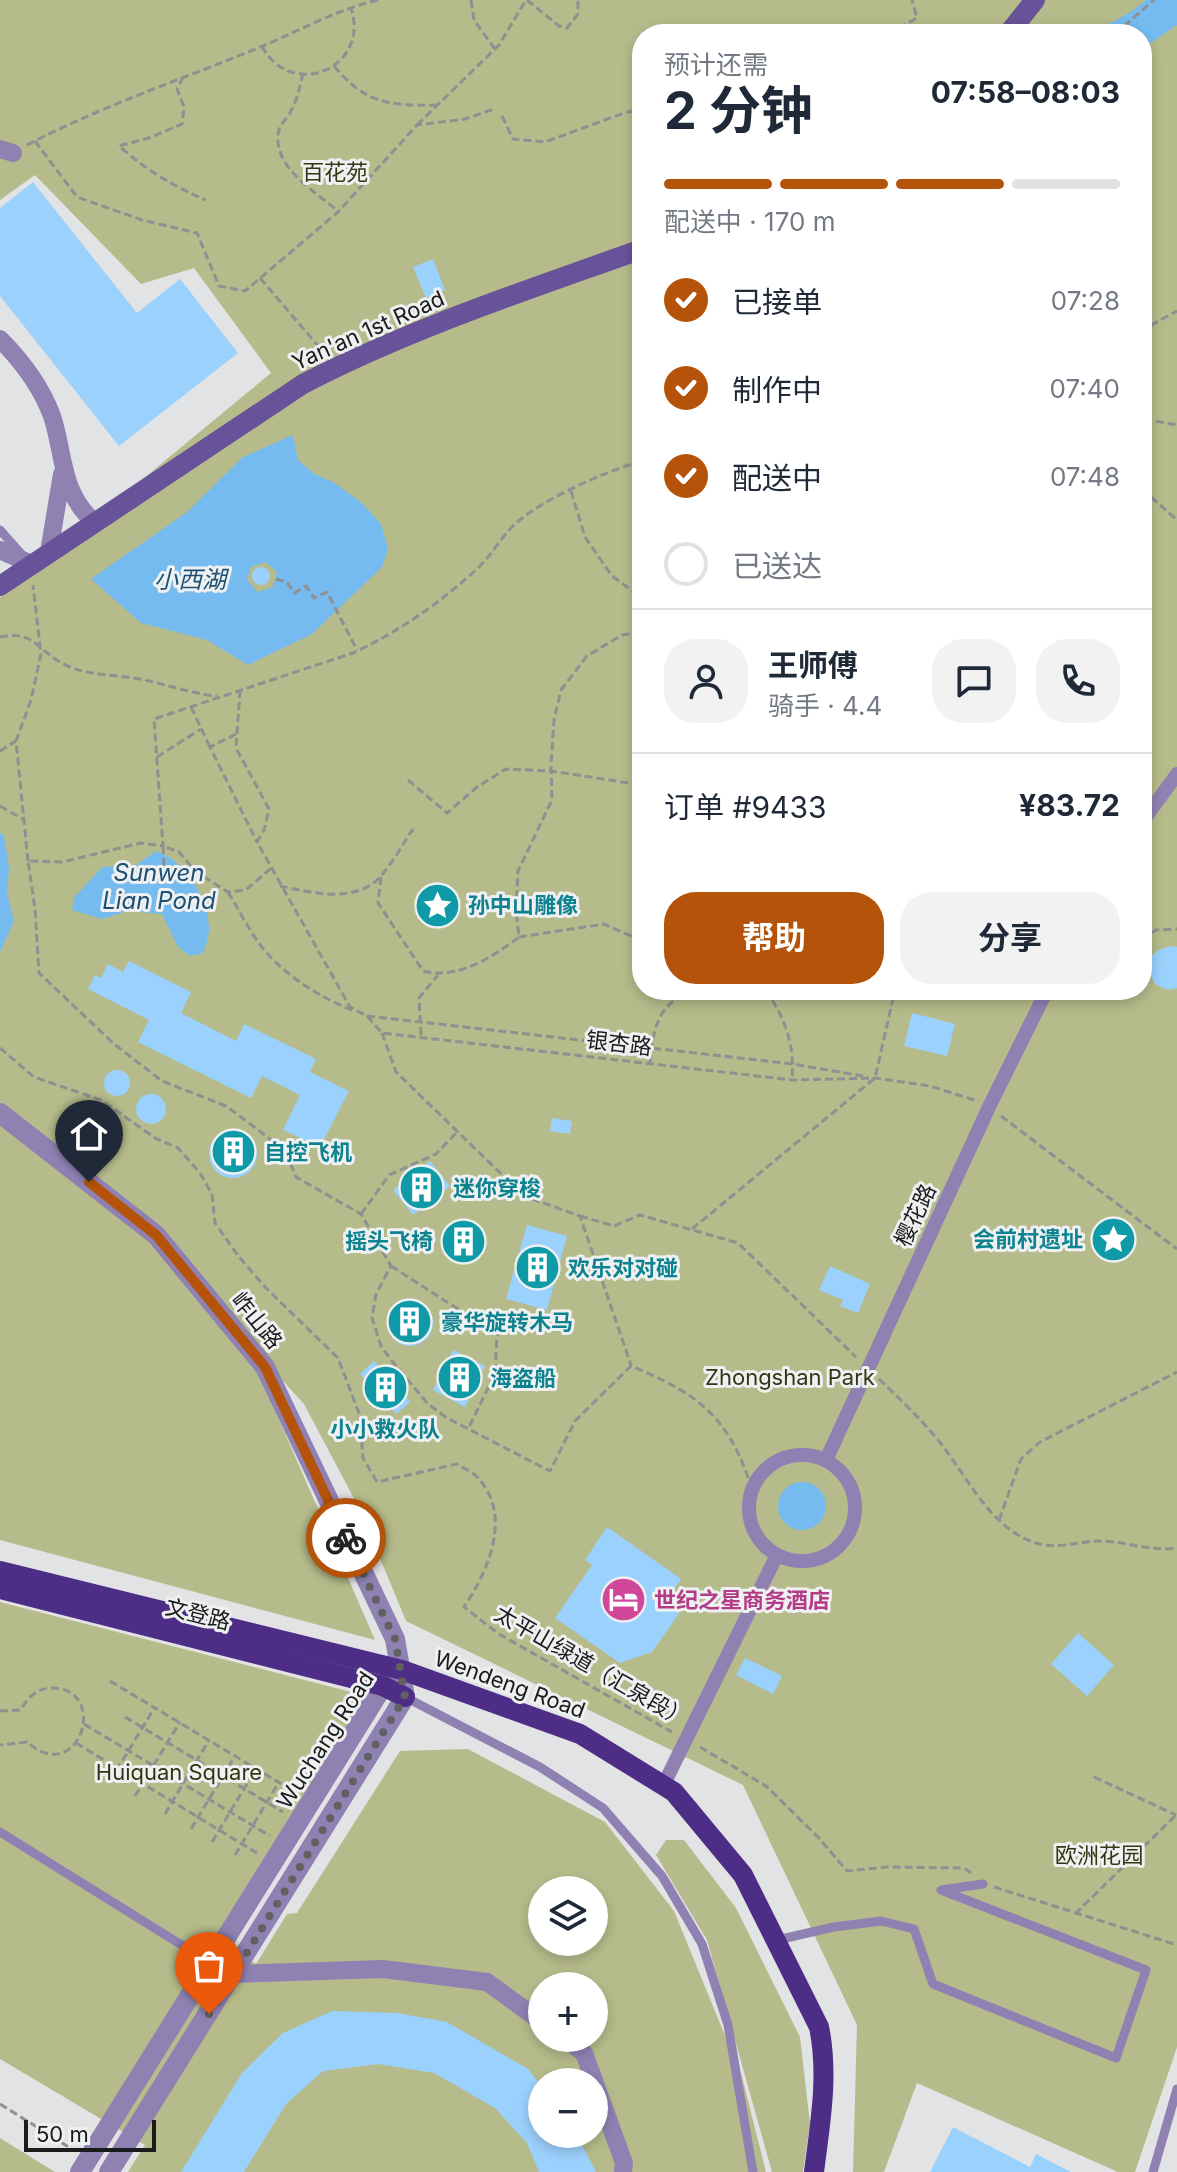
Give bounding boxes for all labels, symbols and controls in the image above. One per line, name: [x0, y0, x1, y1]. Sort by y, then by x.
text: 预计还需: [664, 49, 768, 80]
text: 07:58–08:03: [931, 74, 1120, 110]
text: 2 分钟: [664, 79, 813, 142]
park label: 百花苑: [302, 159, 368, 185]
text: 配送中 · 170 m: [664, 206, 836, 237]
icon: check: [664, 278, 708, 322]
text: 已接单: [732, 284, 822, 320]
street label: Yan'an 1st Road: [288, 285, 448, 375]
text: 07:28: [1051, 285, 1120, 316]
icon: check: [664, 366, 708, 410]
text: 制作中: [732, 372, 822, 408]
text: 07:40: [1050, 373, 1120, 404]
icon: check: [664, 454, 708, 498]
text: 配送中: [732, 460, 822, 496]
text: 07:48: [1050, 461, 1120, 492]
text: 已送达: [732, 548, 822, 584]
water label: 小西湖: [154, 565, 230, 594]
button: person: [664, 639, 748, 723]
button: chat: [932, 639, 1016, 723]
button: phone: [1036, 639, 1120, 723]
text: 王师傅: [768, 647, 858, 683]
text: 骑手 · 4.4: [768, 690, 882, 721]
text: ¥83.72: [1019, 787, 1120, 823]
text: 订单 #9433: [664, 789, 826, 825]
water label: Sunwen Lian Pond: [102, 858, 216, 915]
place icon: 孙中山雕像: [413, 881, 461, 929]
place label: 孙中山雕像: [468, 892, 578, 918]
button: 帮助: [664, 892, 884, 984]
button: 分享: [900, 892, 1120, 984]
street label: 银杏路: [585, 1026, 653, 1060]
pin: [55, 1100, 123, 1182]
icon: home: [67, 1112, 111, 1156]
building icon: 自控飞机: [209, 1128, 257, 1176]
place label: 自控飞机: [264, 1139, 352, 1165]
building icon: 迷你穿梭: [398, 1164, 446, 1212]
place label: 迷你穿梭: [453, 1175, 541, 1201]
street label: 樱花路: [889, 1180, 941, 1250]
place icon: 会前村遗址: [1090, 1215, 1138, 1263]
building icon: 摇头飞椅: [440, 1217, 488, 1265]
place label: 会前村遗址: [973, 1226, 1083, 1252]
place label: 摇头飞椅: [345, 1228, 433, 1254]
building icon: 欢乐对对碰: [513, 1244, 561, 1292]
place label: 欢乐对对碰: [568, 1255, 678, 1281]
street label: 岞山路: [226, 1286, 288, 1354]
building icon: 豪华旋转木马: [386, 1298, 434, 1346]
place label: 豪华旋转木马: [441, 1309, 573, 1335]
building icon: 海盗船: [435, 1354, 483, 1402]
building icon: 小小救火队: [361, 1364, 409, 1412]
park label: Zhongshan Park: [705, 1364, 875, 1390]
place label: 海盗船: [490, 1365, 556, 1391]
place label: 小小救火队: [330, 1416, 440, 1442]
courier: [306, 1498, 386, 1578]
icon: bike: [324, 1516, 368, 1560]
hotel icon: 世纪之星商务酒店: [599, 1576, 647, 1624]
place label: 世纪之星商务酒店: [654, 1587, 830, 1613]
street label: 文登路: [163, 1593, 233, 1635]
street label: 太平山绿道（汇泉段）: [490, 1600, 694, 1732]
street label: Wendeng Road: [431, 1645, 589, 1723]
street label: Wuchang Road: [271, 1667, 379, 1813]
park label: Huiquan Square: [96, 1759, 262, 1785]
park label: 欧洲花园: [1055, 1842, 1143, 1868]
map controls: [528, 1876, 608, 2148]
button: layers: [528, 1876, 608, 1956]
pin: [175, 1932, 243, 2014]
icon: bag: [187, 1944, 231, 1988]
button: +: [528, 1972, 608, 2052]
button: −: [528, 2068, 608, 2148]
scale bar: [24, 2116, 156, 2152]
text: 50 m: [36, 2121, 89, 2147]

